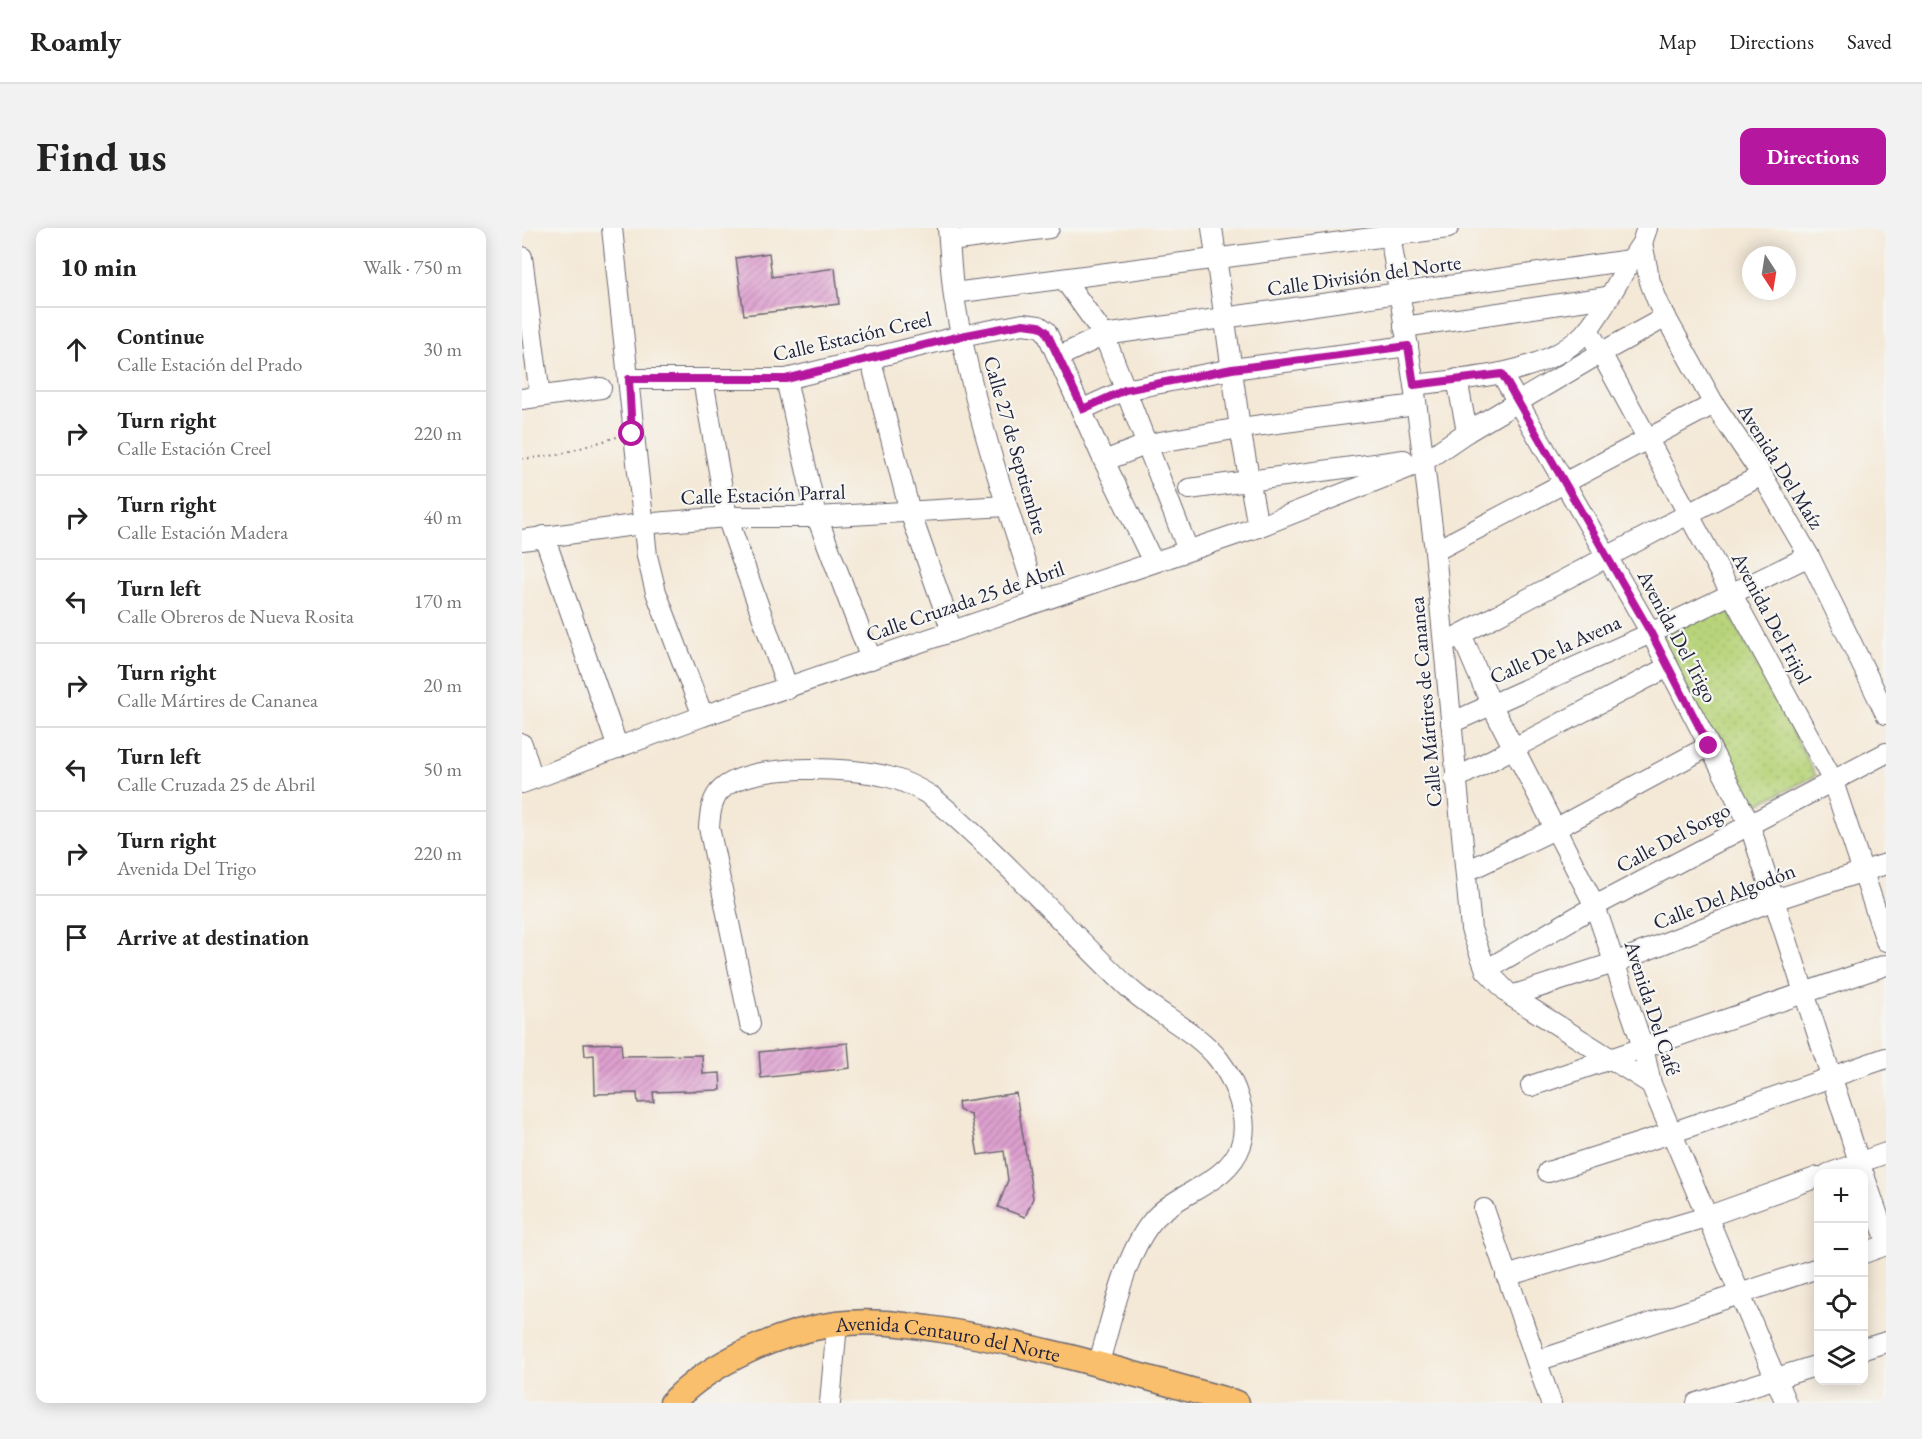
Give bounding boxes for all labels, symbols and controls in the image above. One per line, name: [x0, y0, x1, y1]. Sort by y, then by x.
text: Roamly: [30, 23, 121, 59]
text: Map: [1659, 28, 1696, 55]
text: Directions: [1729, 28, 1814, 55]
text: Saved: [1847, 28, 1892, 55]
button: Directions: [1740, 128, 1886, 185]
text: Find us: [36, 129, 167, 184]
north arrow: [1742, 246, 1796, 300]
street label: Calle División del Norte: [1265, 248, 1463, 302]
text: 10 min: [60, 250, 137, 284]
text: Walk · 750 m: [363, 254, 462, 280]
street label: Calle Estación Creel: [770, 305, 934, 367]
text: Continue: [117, 322, 204, 351]
icon: ahead: [60, 333, 93, 366]
text: 30 m: [423, 336, 462, 362]
text: Calle Estación del Prado: [117, 351, 303, 377]
street label: Calle 27 de Septiembre: [978, 353, 1054, 537]
street label: Avenida Del Maíz: [1731, 398, 1830, 534]
text: Turn right: [117, 406, 216, 435]
icon: right: [60, 417, 93, 450]
text: 220 m: [414, 420, 462, 446]
route start: [618, 420, 644, 446]
text: Calle Estación Creel: [117, 435, 271, 461]
street label: Calle Estación Parral: [680, 478, 846, 510]
text: Turn right: [117, 490, 216, 519]
icon: right: [60, 501, 93, 534]
text: 40 m: [423, 504, 462, 530]
text: Calle Estación Madera: [117, 519, 288, 545]
street label: Avenida Del Frijol: [1725, 547, 1818, 689]
street label: Calle Cruzada 25 de Abril: [862, 554, 1068, 648]
street label: Avenida Del Trigo: [1631, 564, 1724, 707]
text: Turn left: [117, 574, 201, 603]
icon: left: [60, 585, 93, 618]
text: 170 m: [414, 588, 462, 614]
street label: Calle Mártires de Cananea: [1402, 595, 1448, 808]
text: Calle Obreros de Nueva Rosita: [117, 603, 354, 629]
street label: Calle De la Avena: [1485, 608, 1625, 690]
text: Turn right: [117, 658, 216, 687]
icon: right: [60, 669, 93, 702]
text: 20 m: [423, 672, 462, 698]
text: Calle Mártires de Cananea: [117, 687, 318, 713]
route end: [1695, 732, 1721, 758]
text: Turn left: [117, 742, 201, 771]
icon: left: [60, 753, 93, 786]
text: 50 m: [423, 756, 462, 782]
text: Calle Cruzada 25 de Abril: [117, 771, 315, 797]
street label: Calle Del Sorgo: [1611, 796, 1735, 878]
text: Turn right: [117, 826, 216, 855]
icon: right: [60, 837, 93, 870]
text: 220 m: [414, 840, 462, 866]
text: Avenida Del Trigo: [117, 855, 256, 881]
street label: Calle Del Algodón: [1649, 856, 1799, 936]
icon: arrive: [60, 921, 93, 954]
text: Arrive at destination: [117, 923, 309, 952]
street label: Avenida Del Café: [1618, 936, 1688, 1079]
map controls: [1814, 1169, 1868, 1385]
button: +: [1814, 1169, 1868, 1223]
button: −: [1814, 1223, 1868, 1277]
button: locate: [1814, 1277, 1868, 1331]
street label: Avenida Centauro del Norte: [832, 1309, 1063, 1368]
button: layers: [1814, 1331, 1868, 1385]

